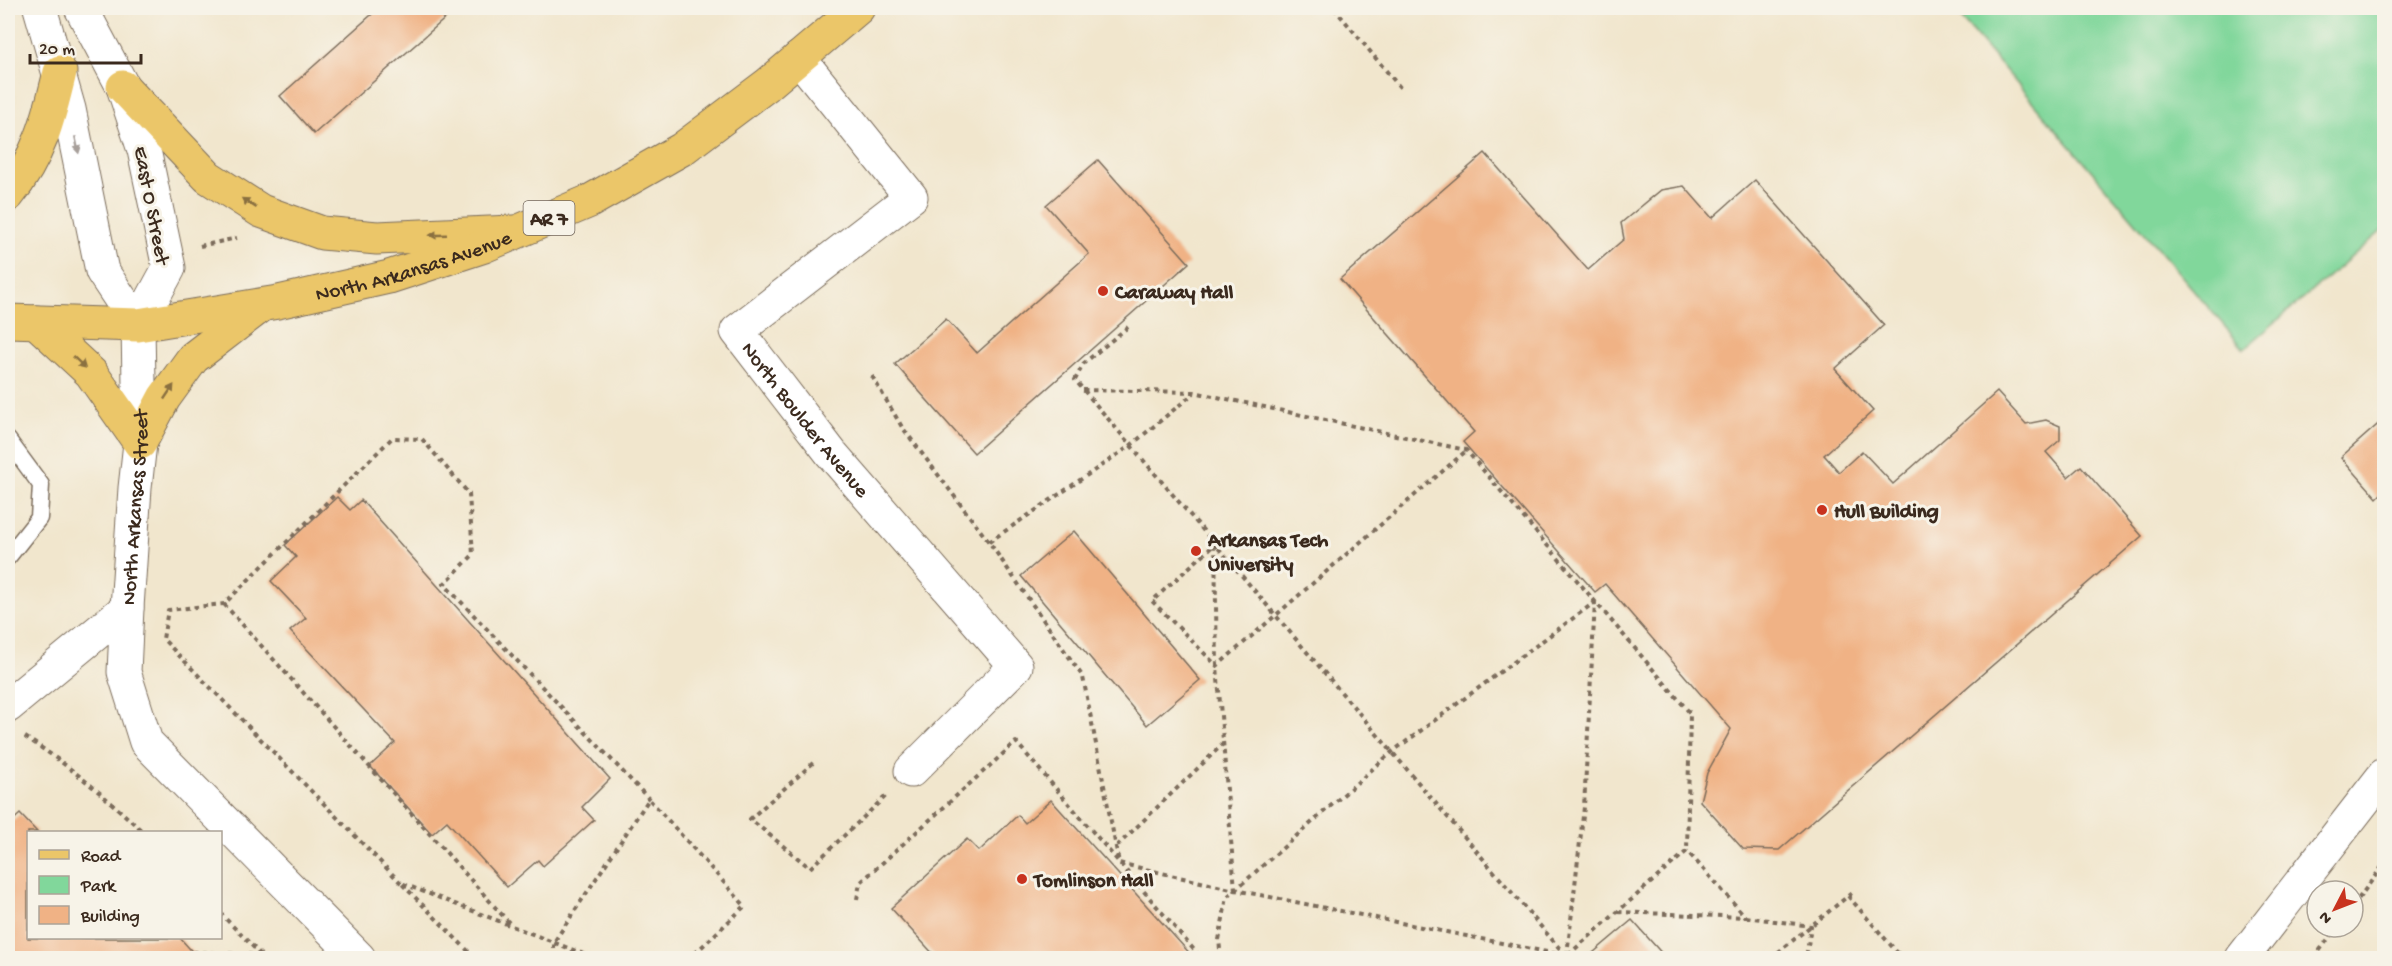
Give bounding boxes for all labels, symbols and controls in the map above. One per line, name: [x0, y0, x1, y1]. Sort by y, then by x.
scale bar: [30, 27, 141, 65]
text: 20 m: [39, 40, 75, 61]
one-way arrow: [73, 136, 82, 155]
street label: East O Street: [126, 145, 174, 269]
one-way arrow: [241, 198, 257, 209]
road number: AR 7: [524, 201, 574, 235]
street label: North Arkansas Avenue: [314, 226, 517, 309]
one-way arrow: [428, 231, 447, 240]
place label: Caraway Hall: [1114, 282, 1234, 307]
marker: Caraway Hall: [1096, 284, 1110, 298]
street label: North Boulder Avenue: [734, 338, 874, 505]
one-way arrow: [71, 354, 85, 368]
one-way arrow: [163, 385, 175, 401]
street label: North Arkansas Street: [118, 407, 156, 606]
place label: Hull Building: [1834, 501, 1939, 526]
marker: Hull Building: [1815, 503, 1829, 517]
place label: Arkansas Tech University: [1207, 530, 1329, 579]
marker: Arkansas Tech University: [1189, 544, 1203, 558]
legend: [27, 831, 222, 939]
text: Road: [81, 847, 122, 868]
place label: Tomlinson Hall: [1032, 870, 1154, 895]
marker: Tomlinson Hall: [1015, 872, 1029, 886]
text: Park: [80, 877, 117, 898]
north arrow: [2305, 879, 2365, 939]
text: N: [2316, 906, 2337, 927]
text: Building: [80, 907, 140, 928]

